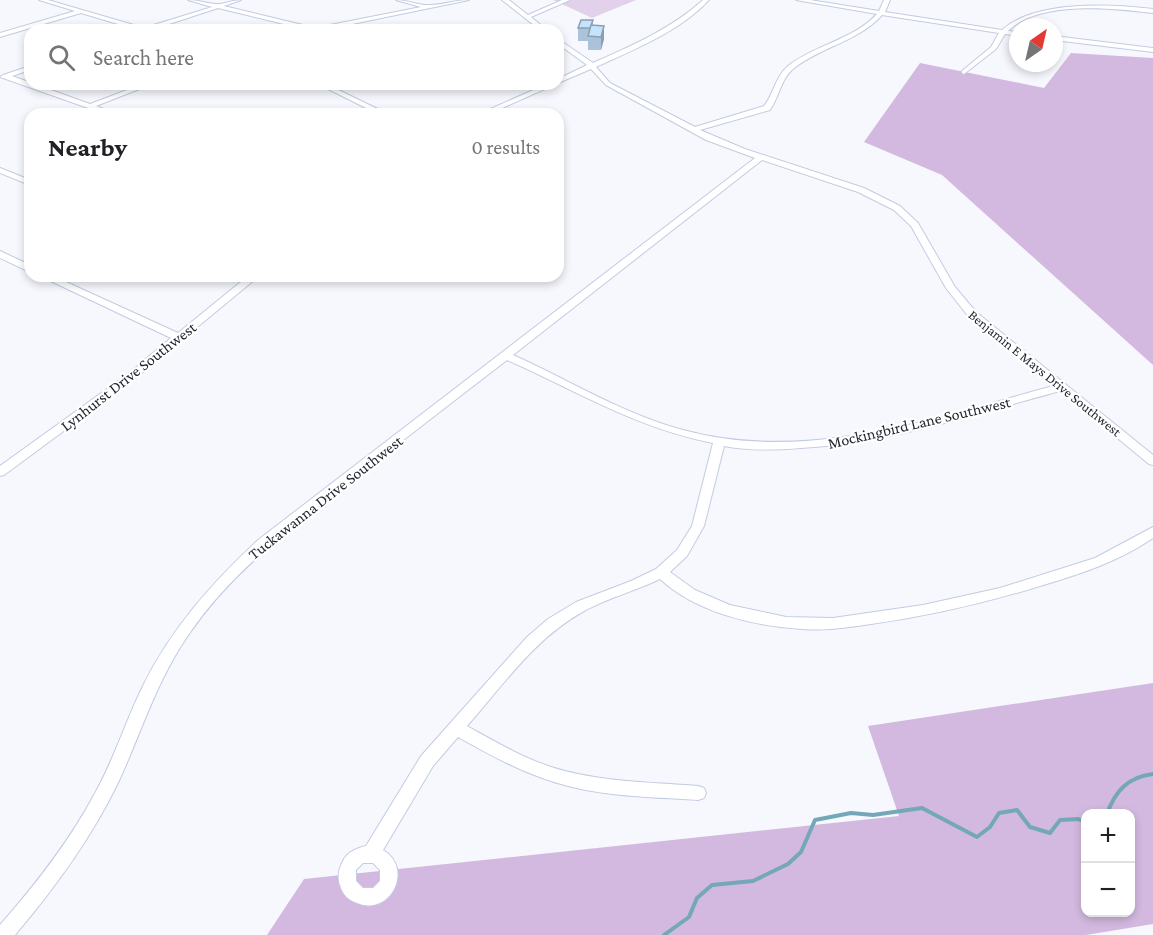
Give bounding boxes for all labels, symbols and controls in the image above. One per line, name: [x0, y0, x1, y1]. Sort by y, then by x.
north arrow: [1009, 18, 1063, 72]
search box: [24, 24, 564, 90]
icon: search: [45, 41, 78, 74]
text: Search here: [93, 45, 194, 70]
text: Nearby: [48, 133, 127, 162]
text: 0 results: [471, 136, 540, 158]
street label: Benjamin E Mays Drive Southwest: [965, 306, 1125, 441]
street label: Lynhurst Drive Southwest: [57, 318, 200, 435]
street label: Mockingbird Lane Southwest: [826, 393, 1013, 453]
street label: Tuckawanna Drive Southwest: [245, 431, 406, 563]
map controls: [1081, 809, 1135, 917]
button: +: [1081, 809, 1135, 863]
button: −: [1081, 863, 1135, 917]

